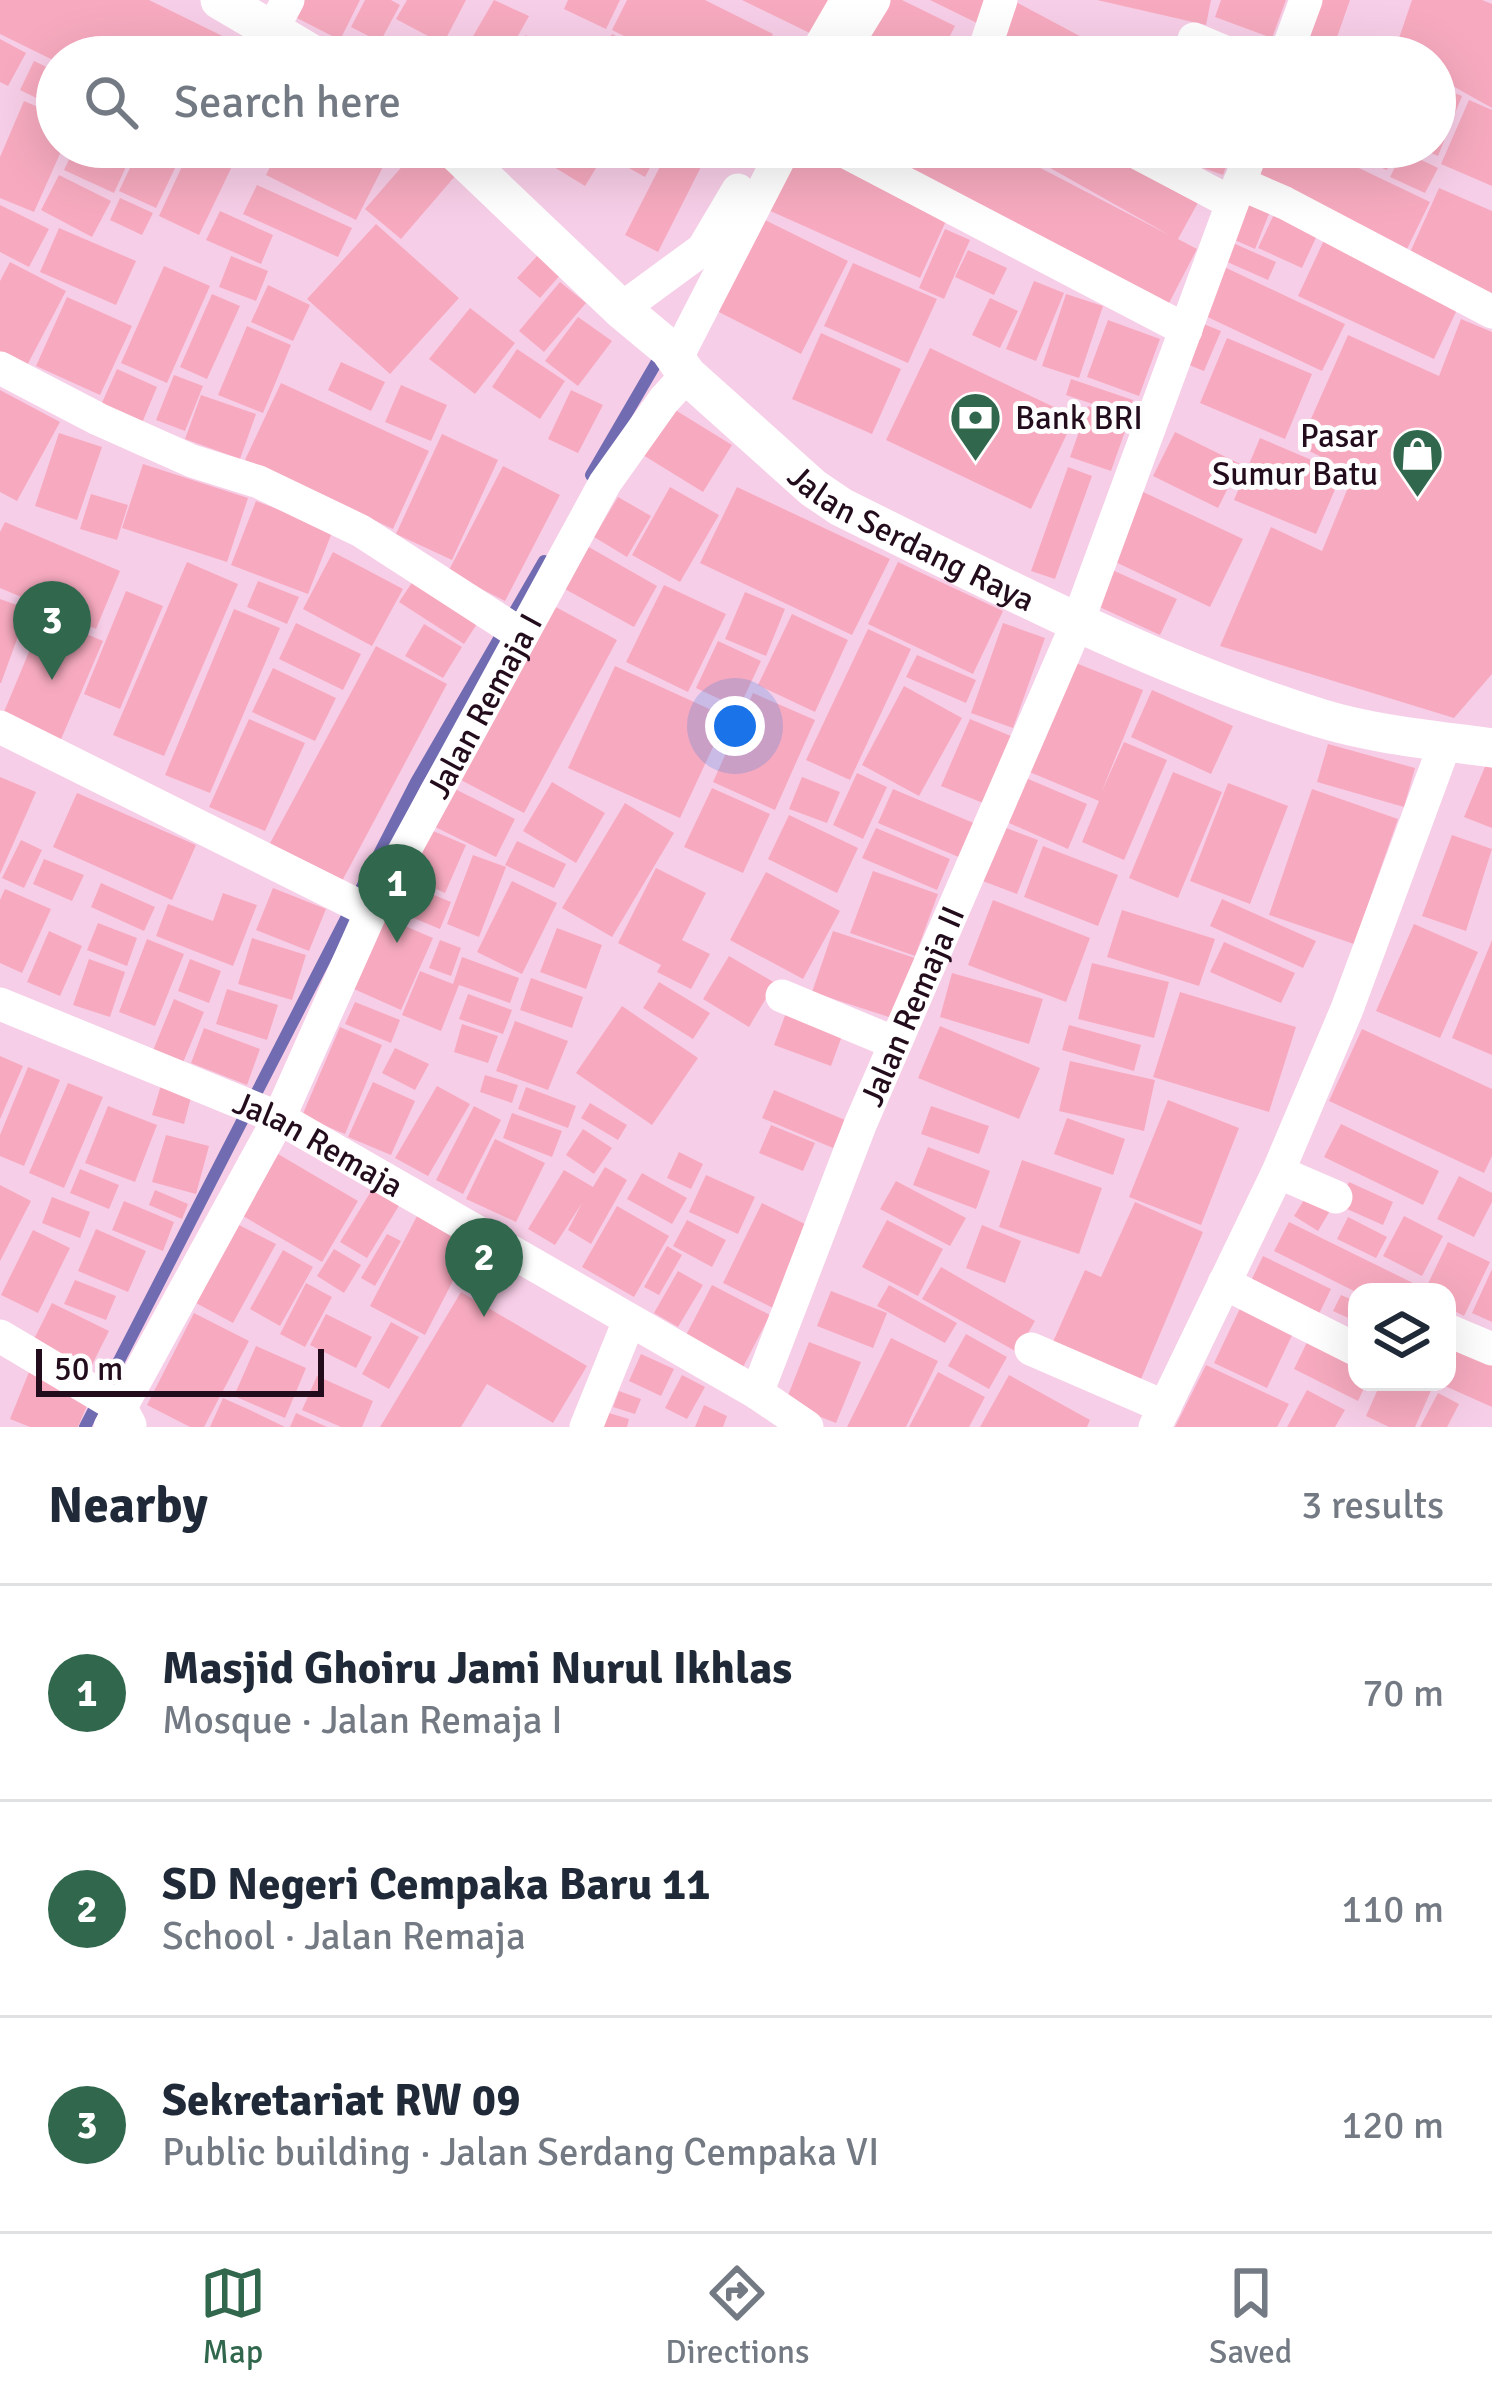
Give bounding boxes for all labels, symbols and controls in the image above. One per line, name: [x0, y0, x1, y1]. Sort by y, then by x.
search box: [36, 36, 1456, 168]
icon: search: [78, 69, 144, 135]
text: Search here: [174, 75, 401, 130]
bank icon: Bank BRI: [948, 389, 1004, 463]
place label: Bank BRI: [1015, 398, 1143, 439]
place label: Pasar Sumur Batu: [1212, 416, 1378, 495]
shop icon: Pasar Sumur Batu: [1389, 426, 1445, 500]
street label: Jalan Serdang Raya: [779, 456, 1041, 621]
pin: 3: [13, 581, 91, 680]
street label: Jalan Remaja I: [418, 607, 552, 806]
your location: [705, 696, 765, 756]
pin: 1: [358, 844, 436, 943]
street label: Jalan Remaja II: [852, 900, 974, 1113]
street label: Jalan Remaja: [227, 1083, 410, 1207]
pin: 2: [445, 1218, 523, 1317]
map controls: [1348, 1283, 1456, 1391]
button: layers: [1348, 1283, 1456, 1391]
scale bar: [36, 1343, 324, 1396]
text: 50 m: [54, 1349, 123, 1390]
text: Nearby: [48, 1474, 208, 1537]
text: 3 results: [1301, 1481, 1444, 1529]
text: Masjid Ghoiru Jami Nurul Ikhlas: [162, 1641, 792, 1696]
text: 1: [76, 1669, 98, 1717]
text: 70 m: [1362, 1669, 1444, 1717]
text: Mosque · Jalan Remaja I: [162, 1696, 563, 1744]
text: SD Negeri Cempaka Baru 11: [162, 1857, 711, 1912]
text: 2: [76, 1885, 98, 1933]
text: 110 m: [1341, 1885, 1444, 1933]
text: School · Jalan Remaja: [162, 1912, 526, 1960]
text: Sekretariat RW 09: [162, 2073, 520, 2128]
text: 3: [76, 2101, 98, 2149]
text: 120 m: [1341, 2101, 1444, 2149]
text: Public building · Jalan Serdang Cempaka VI: [162, 2128, 879, 2176]
tab: Map: [200, 2260, 266, 2373]
tab: Directions: [665, 2260, 810, 2373]
tab: Saved: [1209, 2260, 1292, 2373]

